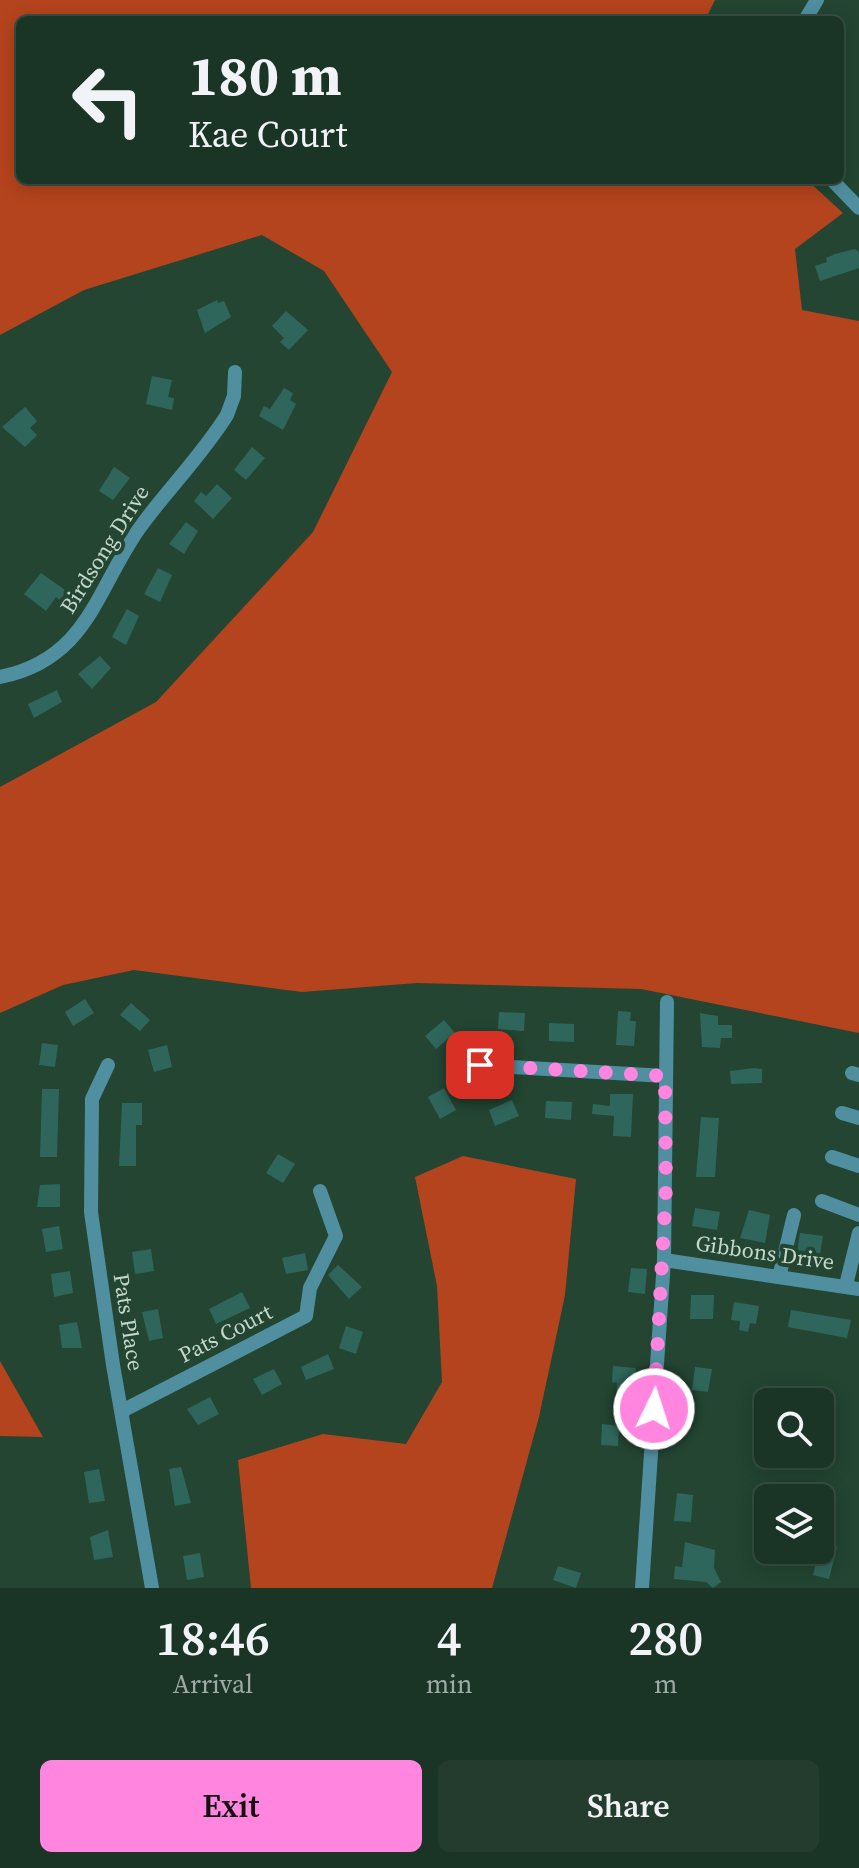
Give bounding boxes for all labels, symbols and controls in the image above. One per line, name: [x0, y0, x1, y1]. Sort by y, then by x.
text: 180 m: [188, 37, 342, 114]
icon: left: [56, 48, 160, 152]
text: Kae Court: [188, 110, 347, 159]
street label: Birdsong Drive: [52, 479, 156, 619]
pin: [446, 1031, 514, 1099]
icon: arrive: [458, 1043, 502, 1087]
street label: Gibbons Drive: [694, 1227, 836, 1277]
street label: Pats Place: [106, 1271, 152, 1373]
street label: Pats Court: [173, 1296, 278, 1369]
position arrow: [612, 1367, 696, 1451]
map controls: [754, 1388, 834, 1564]
button: search: [754, 1388, 834, 1468]
button: layers: [754, 1484, 834, 1564]
text: 18:46: [156, 1605, 270, 1671]
text: 4: [437, 1605, 462, 1671]
text: 280: [628, 1605, 703, 1671]
text: Arrival: [173, 1666, 253, 1702]
text: min: [426, 1666, 473, 1702]
text: m: [654, 1666, 678, 1702]
button: Exit: [40, 1760, 422, 1852]
button: Share: [438, 1760, 819, 1852]

